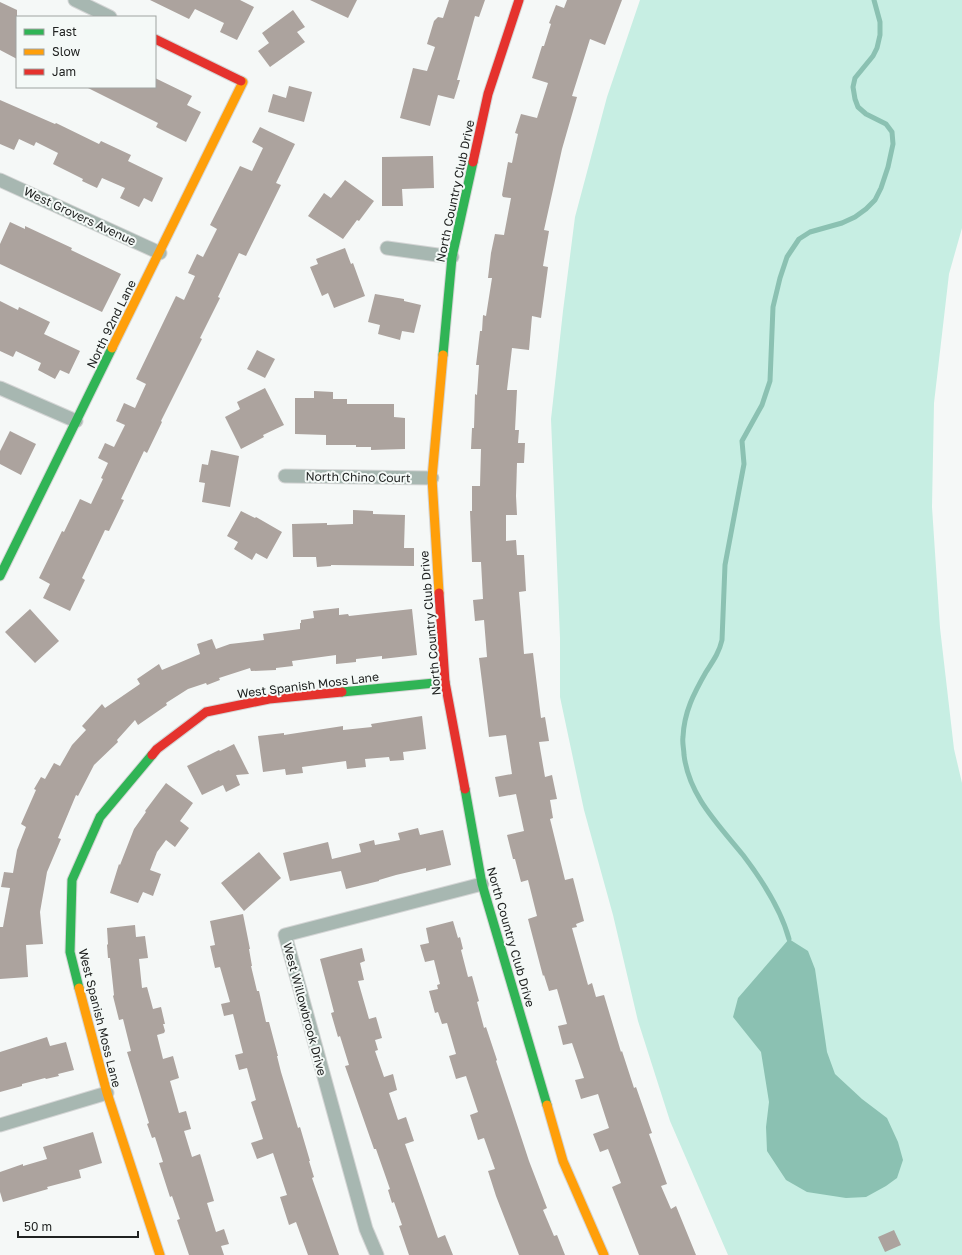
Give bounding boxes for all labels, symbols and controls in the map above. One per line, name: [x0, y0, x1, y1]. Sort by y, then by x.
legend: [16, 16, 156, 88]
text: Fast: [52, 24, 77, 39]
text: Slow: [52, 44, 80, 59]
text: Jam: [52, 64, 76, 79]
street label: North Country Club Drive: [433, 118, 477, 264]
street label: West Grovers Avenue: [22, 183, 138, 249]
street label: North 92nd Lane: [83, 277, 139, 371]
street label: North Chino Court: [305, 469, 411, 485]
street label: North Country Club Drive: [416, 550, 444, 696]
street label: West Spanish Moss Lane: [236, 669, 380, 701]
street label: North Country Club Drive: [484, 865, 538, 1009]
street label: West Willowbrook Drive: [280, 941, 330, 1077]
street label: West Spanish Moss Lane: [75, 947, 125, 1089]
scale bar: [18, 1213, 138, 1239]
text: 50 m: [24, 1219, 52, 1234]

